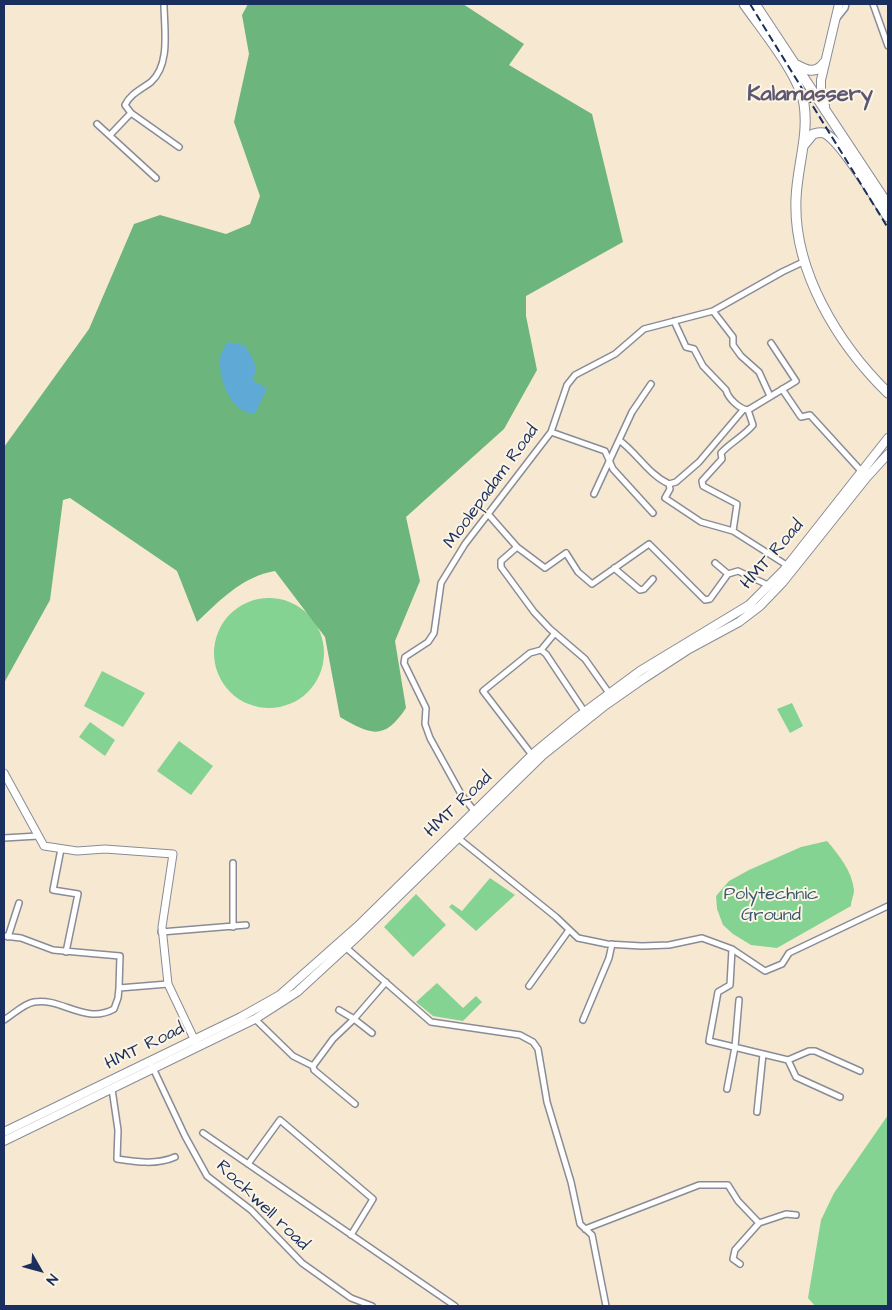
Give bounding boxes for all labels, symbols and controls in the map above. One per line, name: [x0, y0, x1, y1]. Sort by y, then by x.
district label: Kalamassery: [747, 82, 873, 108]
street label: Moolepadam Road: [440, 421, 544, 553]
street label: HMT Road: [737, 516, 809, 594]
street label: HMT Road: [421, 768, 497, 842]
park label: Polytechnic Ground: [724, 884, 818, 926]
street label: HMT Road: [102, 1019, 188, 1075]
street label: Rockwell road: [211, 1156, 313, 1256]
north arrow: [15, 1245, 65, 1295]
text: N: [41, 1270, 62, 1289]

